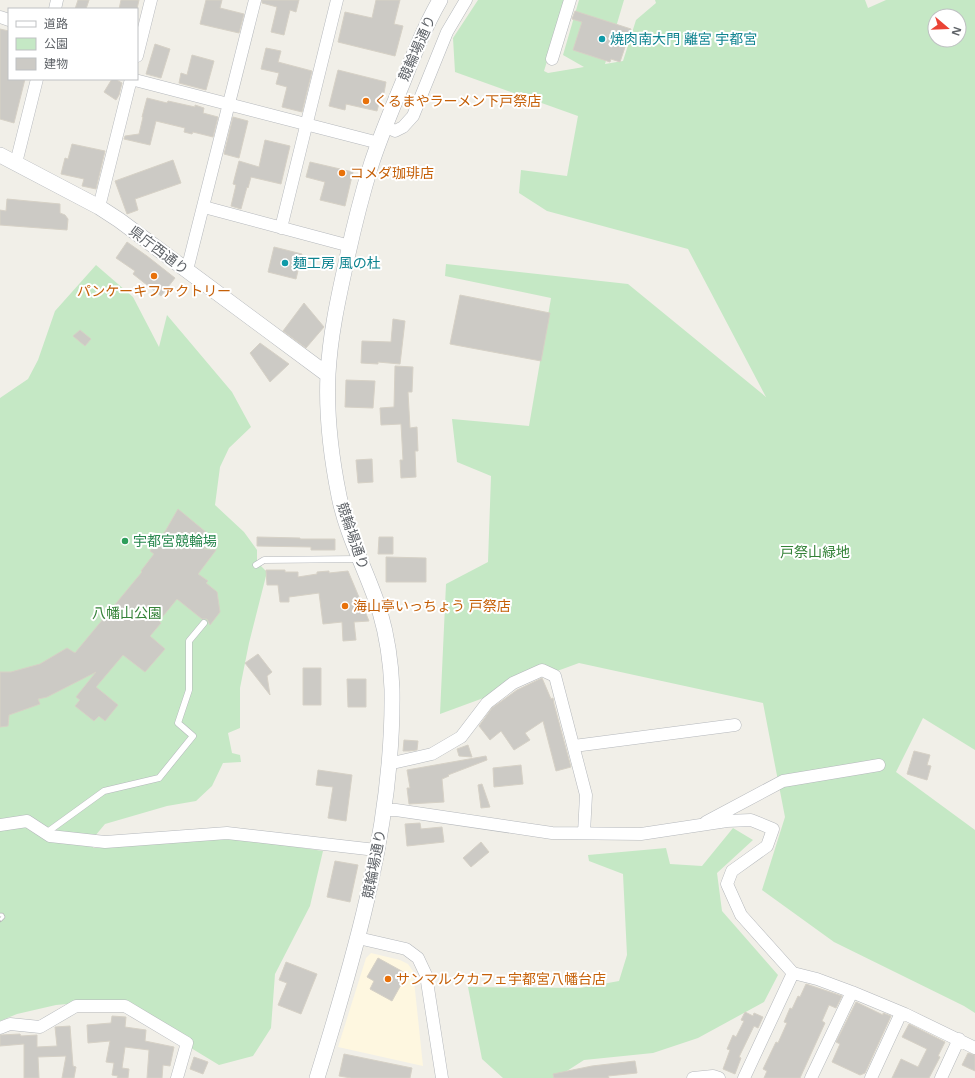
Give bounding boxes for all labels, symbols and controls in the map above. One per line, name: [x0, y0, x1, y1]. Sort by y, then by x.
legend: [8, 8, 138, 80]
north arrow: [927, 8, 967, 48]
street label: 競輪場通り: [394, 12, 439, 84]
text: 道路: [44, 15, 68, 32]
text: N: [948, 25, 965, 38]
place label: 焼肉南大門 離宮 宇都宮: [610, 29, 757, 48]
marker: 焼肉南大門 離宮 宇都宮: [597, 34, 607, 44]
text: 公園: [44, 35, 68, 52]
text: 建物: [44, 55, 68, 72]
place label: くるまやラーメン下戸祭店: [374, 91, 541, 110]
marker: くるまやラーメン下戸祭店: [361, 96, 371, 106]
place label: コメダ珈琲店: [350, 163, 434, 182]
marker: コメダ珈琲店: [337, 168, 347, 178]
street label: 県庁西通り: [126, 221, 193, 278]
place label: 麺工房 風の杜: [293, 253, 381, 272]
marker: 麺工房 風の杜: [280, 258, 290, 268]
marker: パンケーキファクトリー: [149, 271, 159, 281]
place label: パンケーキファクトリー: [77, 281, 231, 300]
street label: 競輪場通り: [333, 500, 374, 572]
place label: 宇都宮競輪場: [133, 531, 217, 550]
marker: 宇都宮競輪場: [120, 536, 130, 546]
park label: 戸祭山緑地: [780, 542, 850, 561]
place label: 海山亭いっちょう 戸祭店: [353, 596, 511, 615]
marker: 海山亭いっちょう 戸祭店: [340, 601, 350, 611]
park label: 八幡山公園: [92, 603, 162, 622]
street label: 競輪場通り: [358, 828, 390, 900]
place label: サンマルクカフェ宇都宮八幡台店: [396, 969, 606, 988]
marker: サンマルクカフェ宇都宮八幡台店: [383, 974, 393, 984]

